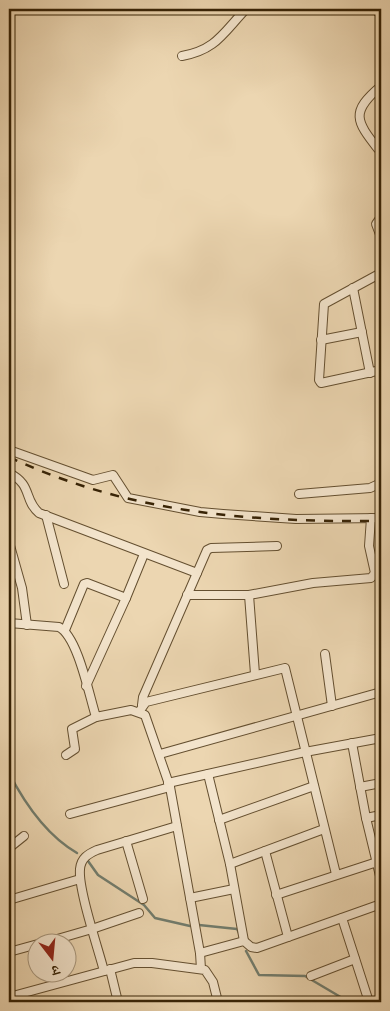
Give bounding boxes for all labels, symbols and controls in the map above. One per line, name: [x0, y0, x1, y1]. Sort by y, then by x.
north arrow: [28, 934, 78, 984]
text: उ: [49, 960, 62, 979]

